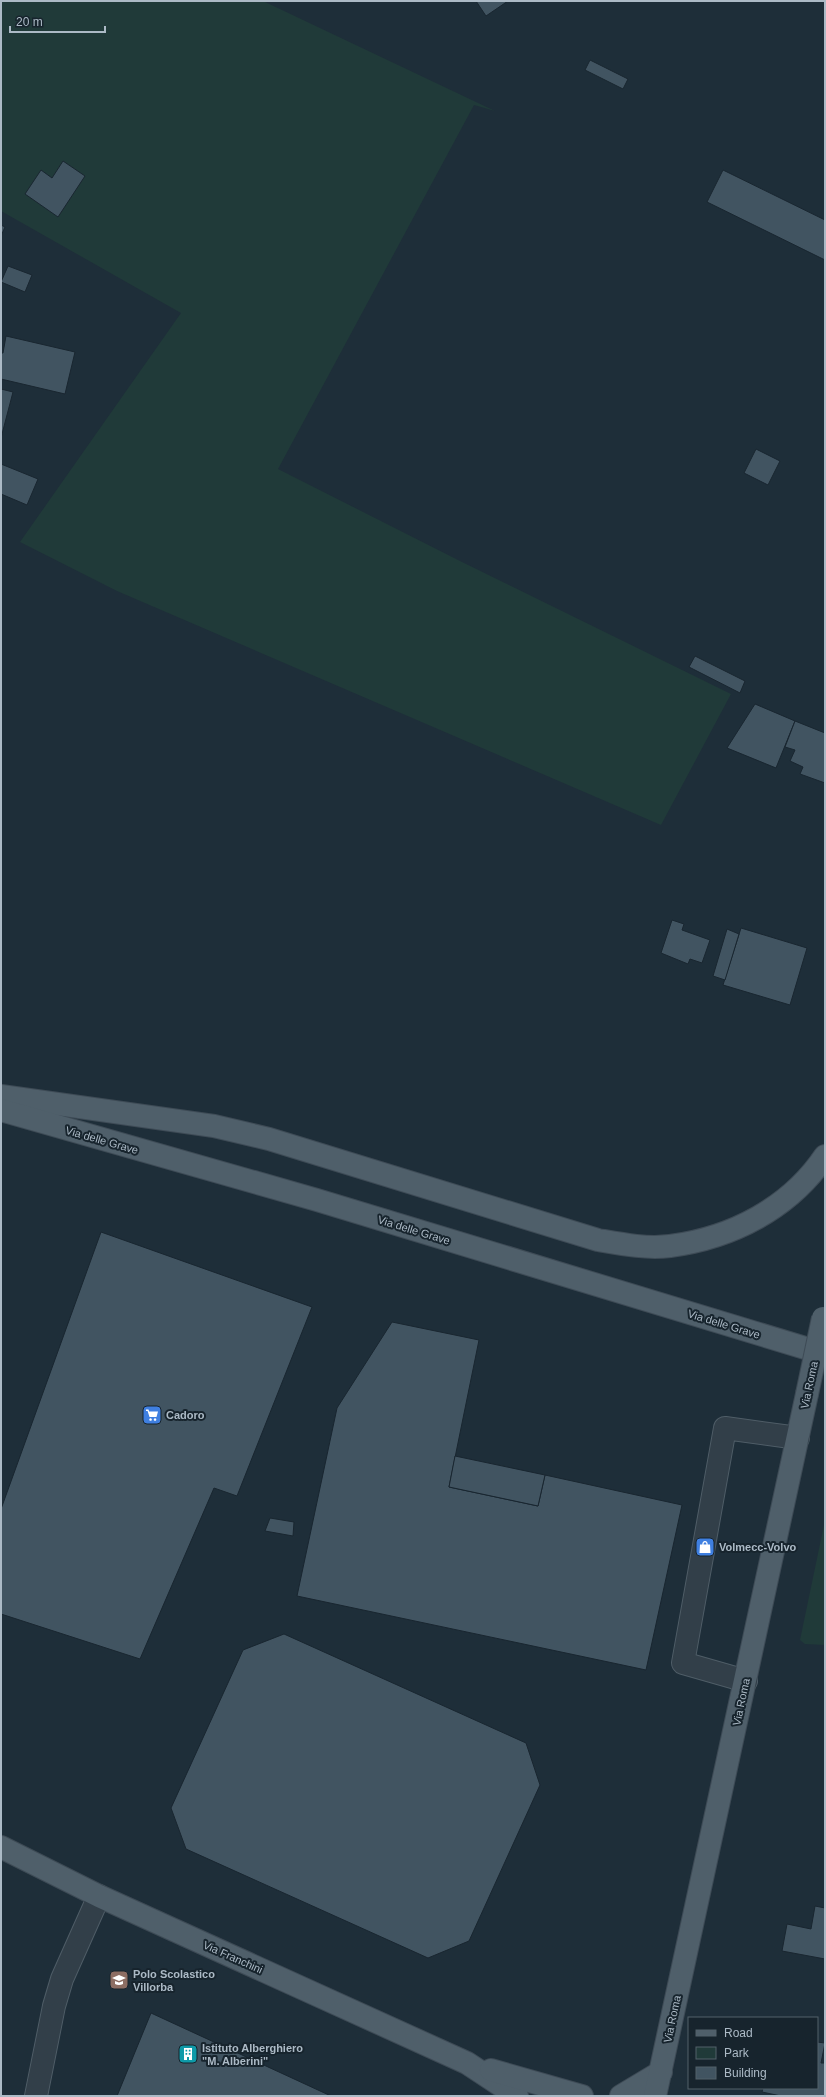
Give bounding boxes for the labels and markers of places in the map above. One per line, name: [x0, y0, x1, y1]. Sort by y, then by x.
supermarket icon: Cadoro: [141, 1404, 163, 1426]
place label: Cadoro: [166, 1409, 205, 1421]
shop icon: Volmecc-Volvo: [694, 1536, 716, 1558]
place label: Volmecc-Volvo: [719, 1541, 797, 1553]
place label: Polo Scolastico Villorba: [133, 1968, 215, 1993]
school or university icon: Polo Scolastico Villorba: [108, 1969, 130, 1991]
place label: Istituto Alberghiero "M. Alberini": [202, 2042, 303, 2067]
building icon: Istituto Alberghiero "M. Alberini": [177, 2043, 199, 2065]

